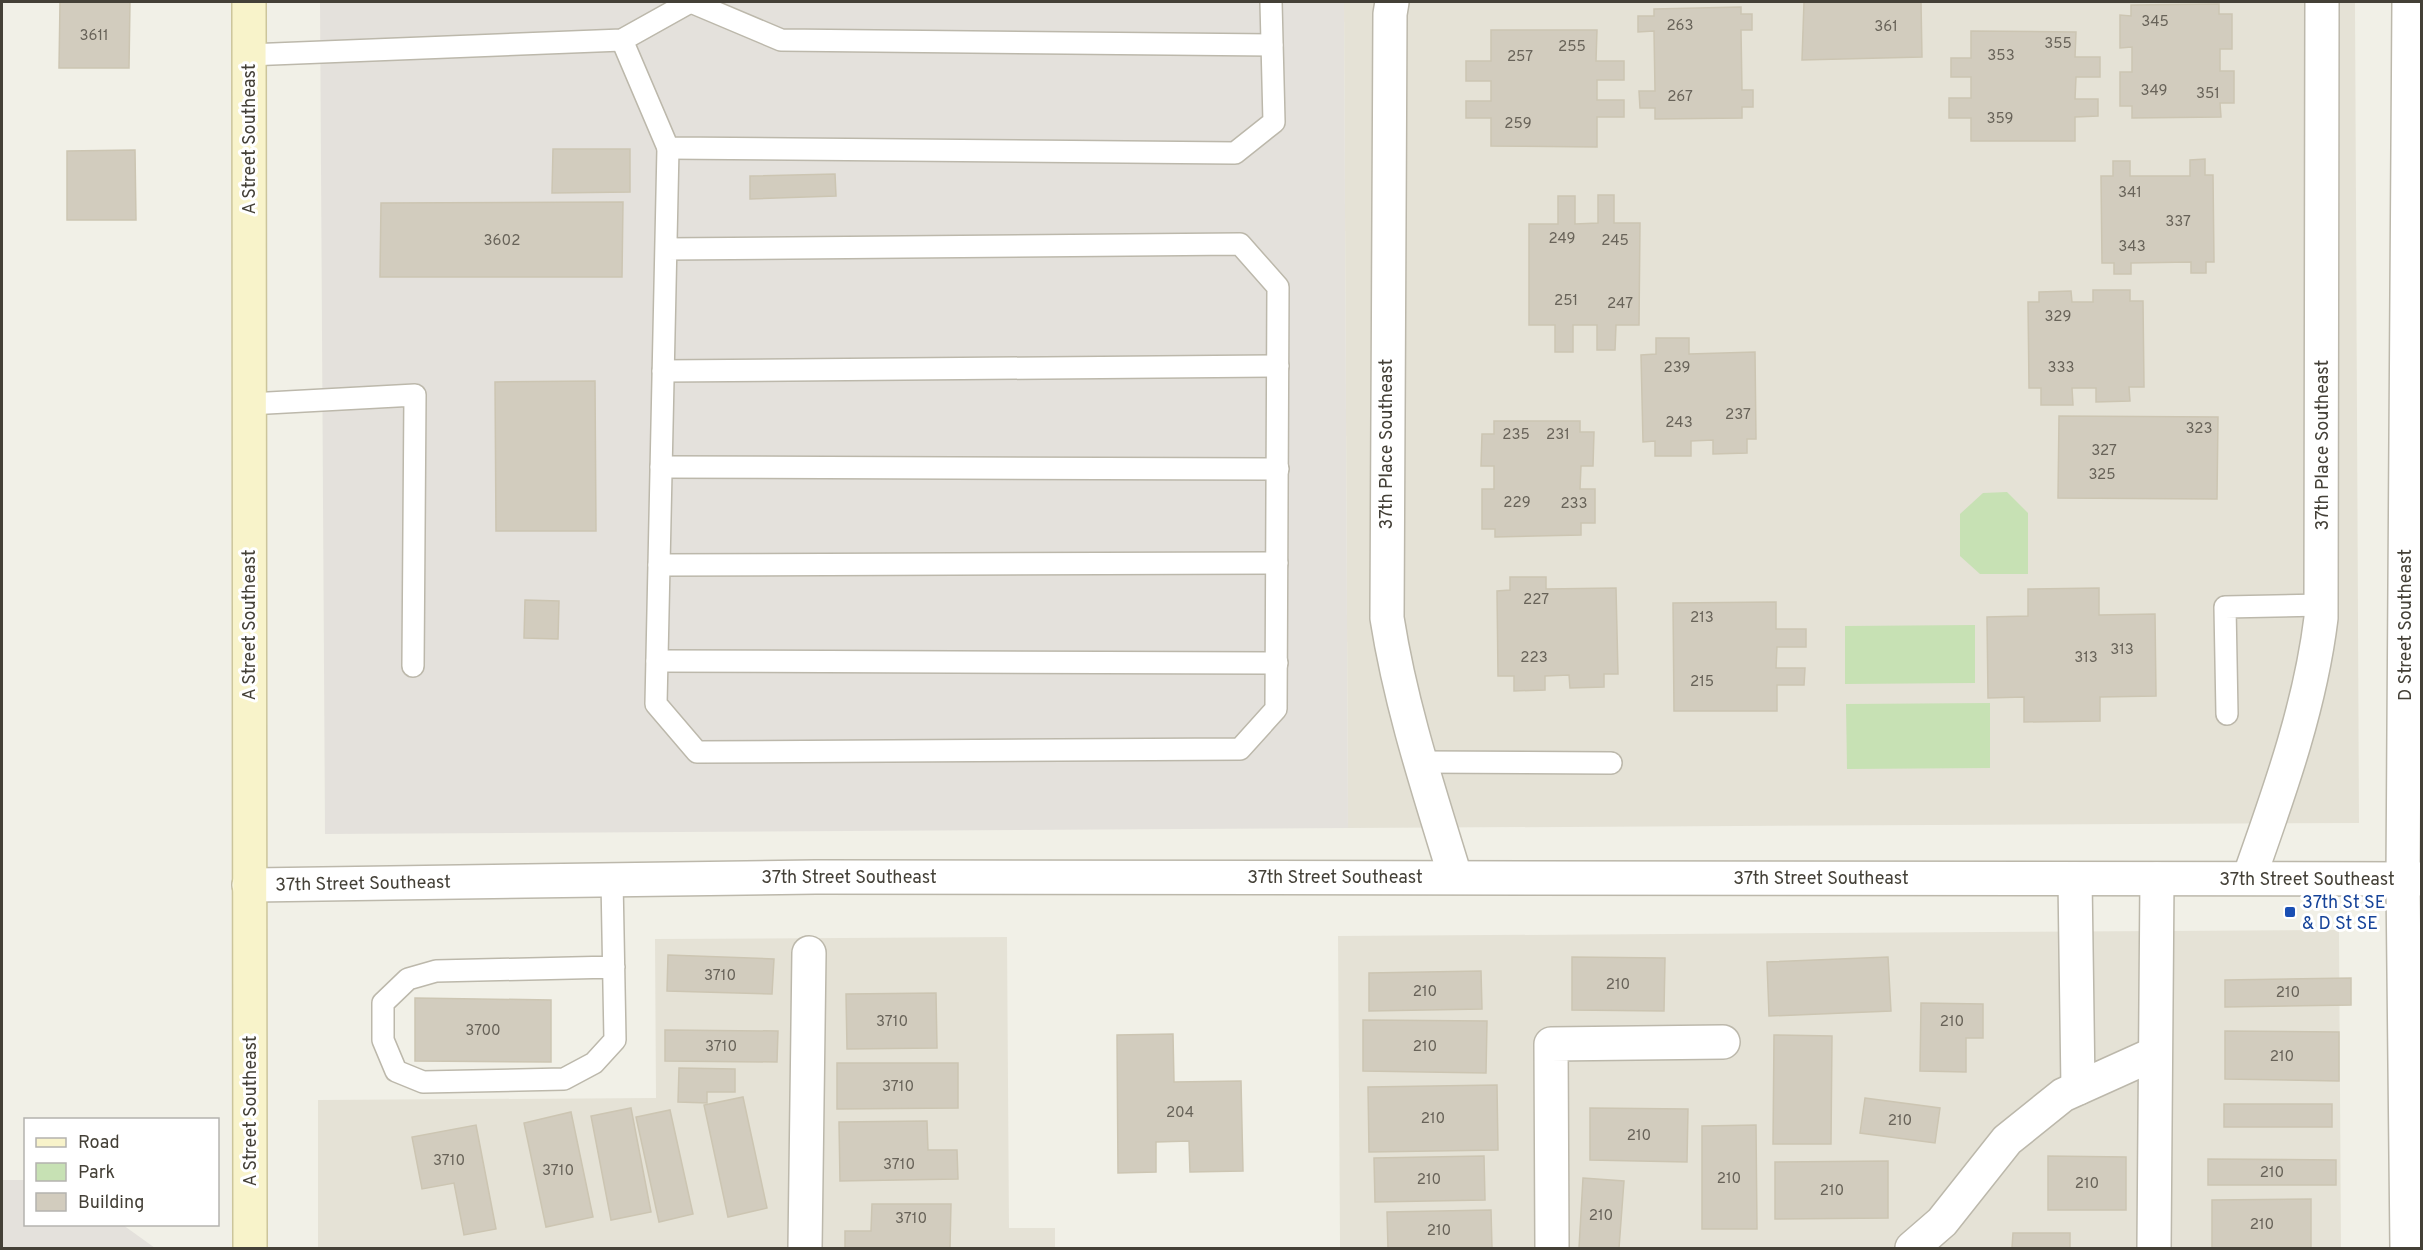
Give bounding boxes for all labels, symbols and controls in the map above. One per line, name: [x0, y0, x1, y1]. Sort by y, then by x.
house number: 345: [2141, 13, 2169, 32]
house number: 263: [1666, 17, 1694, 36]
house number: 361: [1874, 18, 1898, 37]
house number: 3611: [79, 27, 109, 46]
house number: 355: [2044, 35, 2072, 54]
house number: 255: [1558, 38, 1586, 57]
house number: 353: [1987, 47, 2015, 66]
house number: 257: [1507, 48, 1533, 67]
street label: A Street Southeast: [239, 63, 262, 215]
house number: 349: [2140, 82, 2168, 101]
house number: 351: [2196, 85, 2220, 104]
house number: 267: [1667, 88, 1693, 107]
house number: 359: [1986, 110, 2014, 129]
house number: 259: [1504, 115, 1532, 134]
house number: 341: [2118, 184, 2142, 203]
house number: 337: [2165, 213, 2191, 232]
house number: 249: [1548, 230, 1576, 249]
house number: 3602: [484, 232, 520, 251]
house number: 245: [1601, 232, 1629, 251]
house number: 343: [2118, 238, 2146, 257]
house number: 251: [1554, 292, 1578, 311]
house number: 247: [1607, 295, 1633, 314]
house number: 329: [2045, 308, 2071, 327]
street label: 37th Place Southeast: [1376, 359, 1399, 529]
house number: 239: [1664, 359, 1690, 378]
house number: 333: [2047, 359, 2075, 378]
street label: 37th Place Southeast: [2312, 360, 2335, 530]
house number: 237: [1725, 406, 1751, 425]
house number: 243: [1665, 414, 1693, 433]
house number: 323: [2186, 420, 2212, 439]
house number: 235: [1502, 426, 1530, 445]
house number: 231: [1546, 426, 1570, 445]
house number: 327: [2091, 442, 2117, 461]
house number: 325: [2088, 466, 2116, 485]
house number: 229: [1503, 494, 1531, 513]
house number: 233: [1560, 495, 1588, 514]
street label: A Street Southeast: [239, 549, 262, 701]
street label: D Street Southeast: [2395, 549, 2418, 701]
house number: 227: [1523, 591, 1549, 610]
house number: 213: [1690, 609, 1714, 628]
house number: 313: [2110, 641, 2134, 660]
house number: 223: [1520, 649, 1548, 668]
house number: 313: [2074, 649, 2098, 668]
house number: 215: [1690, 673, 1714, 692]
street label: 37th Street Southeast: [761, 867, 937, 890]
street label: 37th Street Southeast: [1247, 867, 1423, 890]
street label: 37th Street Southeast: [1733, 868, 1909, 891]
street label: 37th Street Southeast: [2219, 869, 2395, 892]
street label: 37th Street Southeast: [275, 871, 451, 898]
place label: 37th St SE & D St SE: [2302, 892, 2386, 936]
marker: 37th St SE & D St SE: [2283, 905, 2297, 919]
house number: 3710: [704, 967, 736, 986]
house number: 210: [1606, 976, 1630, 995]
house number: 210: [1413, 983, 1437, 1002]
house number: 210: [2276, 984, 2300, 1003]
house number: 3710: [876, 1013, 908, 1032]
house number: 210: [1940, 1013, 1964, 1032]
house number: 3700: [465, 1022, 501, 1041]
street label: A Street Southeast: [240, 1035, 263, 1187]
house number: 3710: [705, 1038, 737, 1057]
house number: 210: [1413, 1038, 1437, 1057]
house number: 210: [2270, 1048, 2294, 1067]
house number: 3710: [882, 1078, 914, 1097]
house number: 204: [1166, 1104, 1194, 1123]
house number: 210: [1421, 1110, 1445, 1129]
house number: 210: [1888, 1112, 1912, 1131]
legend: [24, 1118, 219, 1226]
house number: 210: [1627, 1127, 1651, 1146]
text: Road: [78, 1132, 120, 1155]
house number: 3710: [433, 1152, 465, 1171]
house number: 3710: [883, 1156, 915, 1175]
text: Park: [78, 1162, 115, 1185]
house number: 3710: [542, 1162, 574, 1181]
house number: 210: [2260, 1164, 2284, 1183]
house number: 210: [1717, 1170, 1741, 1189]
house number: 210: [1417, 1171, 1441, 1190]
house number: 210: [2075, 1175, 2099, 1194]
house number: 210: [1820, 1182, 1844, 1201]
text: Building: [78, 1192, 144, 1215]
house number: 210: [1589, 1207, 1613, 1226]
house number: 3710: [895, 1210, 927, 1229]
house number: 210: [2250, 1216, 2274, 1235]
house number: 210: [1427, 1222, 1451, 1241]

